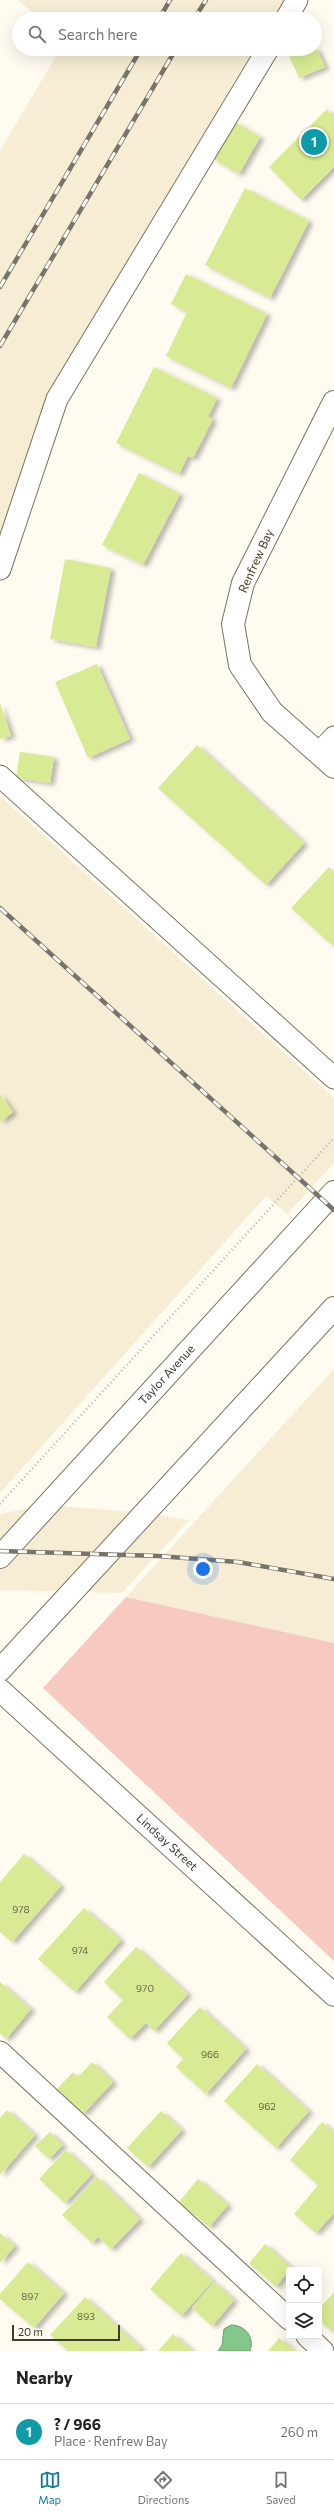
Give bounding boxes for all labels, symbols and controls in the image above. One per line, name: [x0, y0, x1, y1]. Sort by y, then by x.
search box: [12, 12, 322, 56]
icon: search: [26, 23, 48, 45]
text: Search here: [58, 25, 137, 43]
pin: 1: [301, 127, 327, 157]
street label: Renfrew Bay: [235, 527, 275, 595]
street label: Taylor Avenue: [135, 1341, 197, 1407]
your location: [193, 1559, 213, 1579]
street label: Lindsay Street: [134, 1810, 201, 1873]
house number: 978: [12, 1903, 30, 1915]
house number: 974: [72, 1944, 88, 1956]
house number: 970: [136, 1982, 154, 1994]
house number: 966: [201, 2048, 219, 2060]
house number: 962: [258, 2100, 276, 2112]
map controls: [286, 2267, 322, 2339]
button: locate: [286, 2267, 322, 2303]
house number: 897: [21, 2290, 39, 2302]
button: layers: [286, 2303, 322, 2339]
house number: 893: [77, 2310, 95, 2322]
scale bar: [12, 2323, 120, 2342]
text: 20 m: [18, 2325, 43, 2338]
text: Nearby: [16, 2367, 73, 2388]
text: ? / 966: [54, 2415, 101, 2433]
text: 1: [26, 2424, 32, 2440]
text: 260 m: [281, 2424, 318, 2440]
text: Place · Renfrew Bay: [54, 2433, 168, 2449]
tab: Map: [38, 2469, 61, 2506]
tab: Directions: [138, 2469, 189, 2506]
tab: Saved: [266, 2469, 296, 2506]

